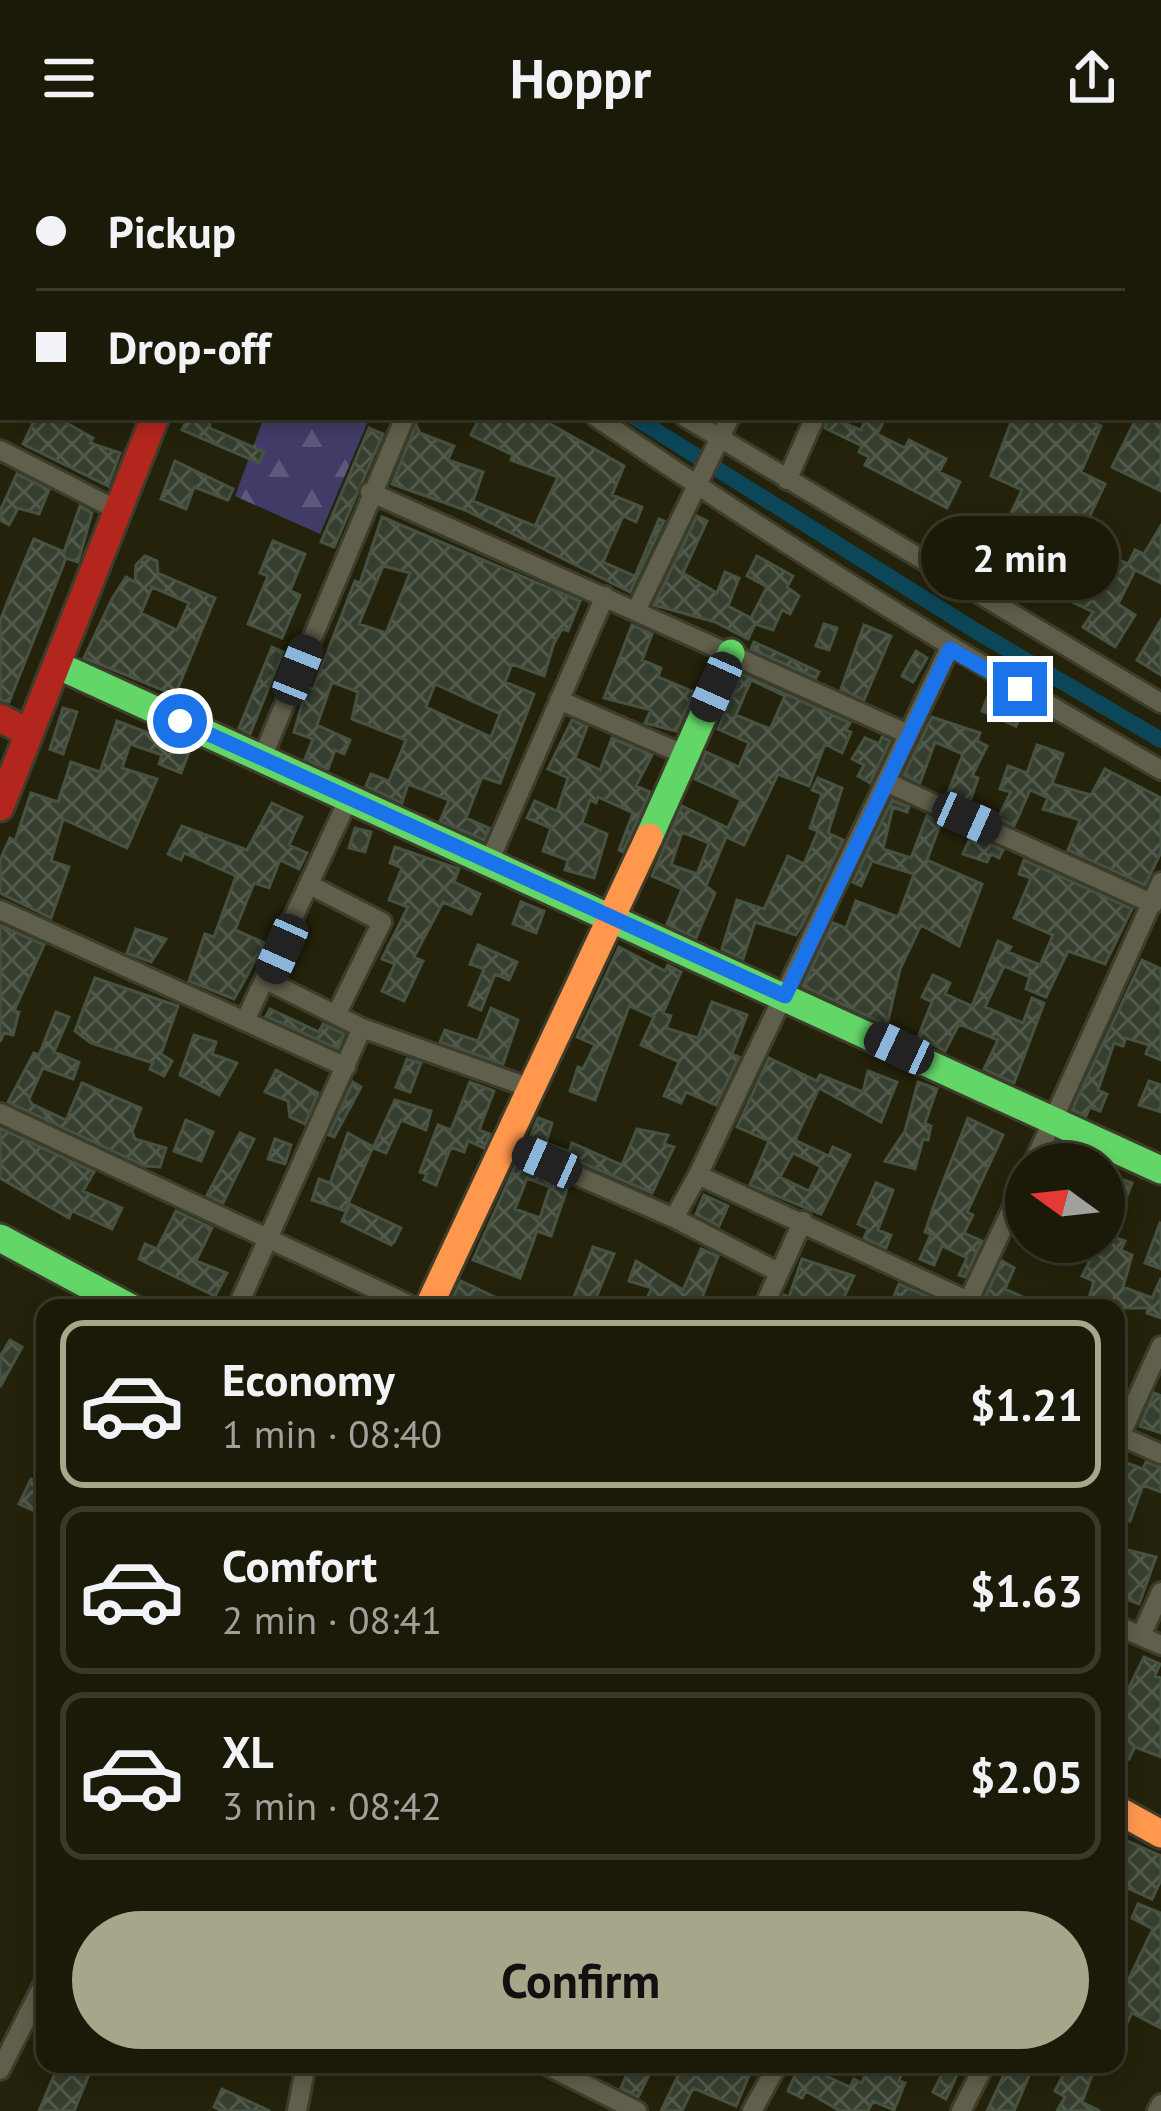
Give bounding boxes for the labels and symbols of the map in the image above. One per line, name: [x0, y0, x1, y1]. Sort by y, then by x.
callout: 2 min: [921, 515, 1119, 599]
car: [268, 630, 328, 710]
car: [685, 647, 747, 727]
route end: [993, 662, 1047, 716]
route start: [153, 694, 207, 748]
car: [927, 787, 1007, 849]
car: [251, 909, 313, 989]
car: [859, 1016, 939, 1080]
car: [507, 1131, 587, 1193]
north arrow: [1005, 1143, 1125, 1263]

